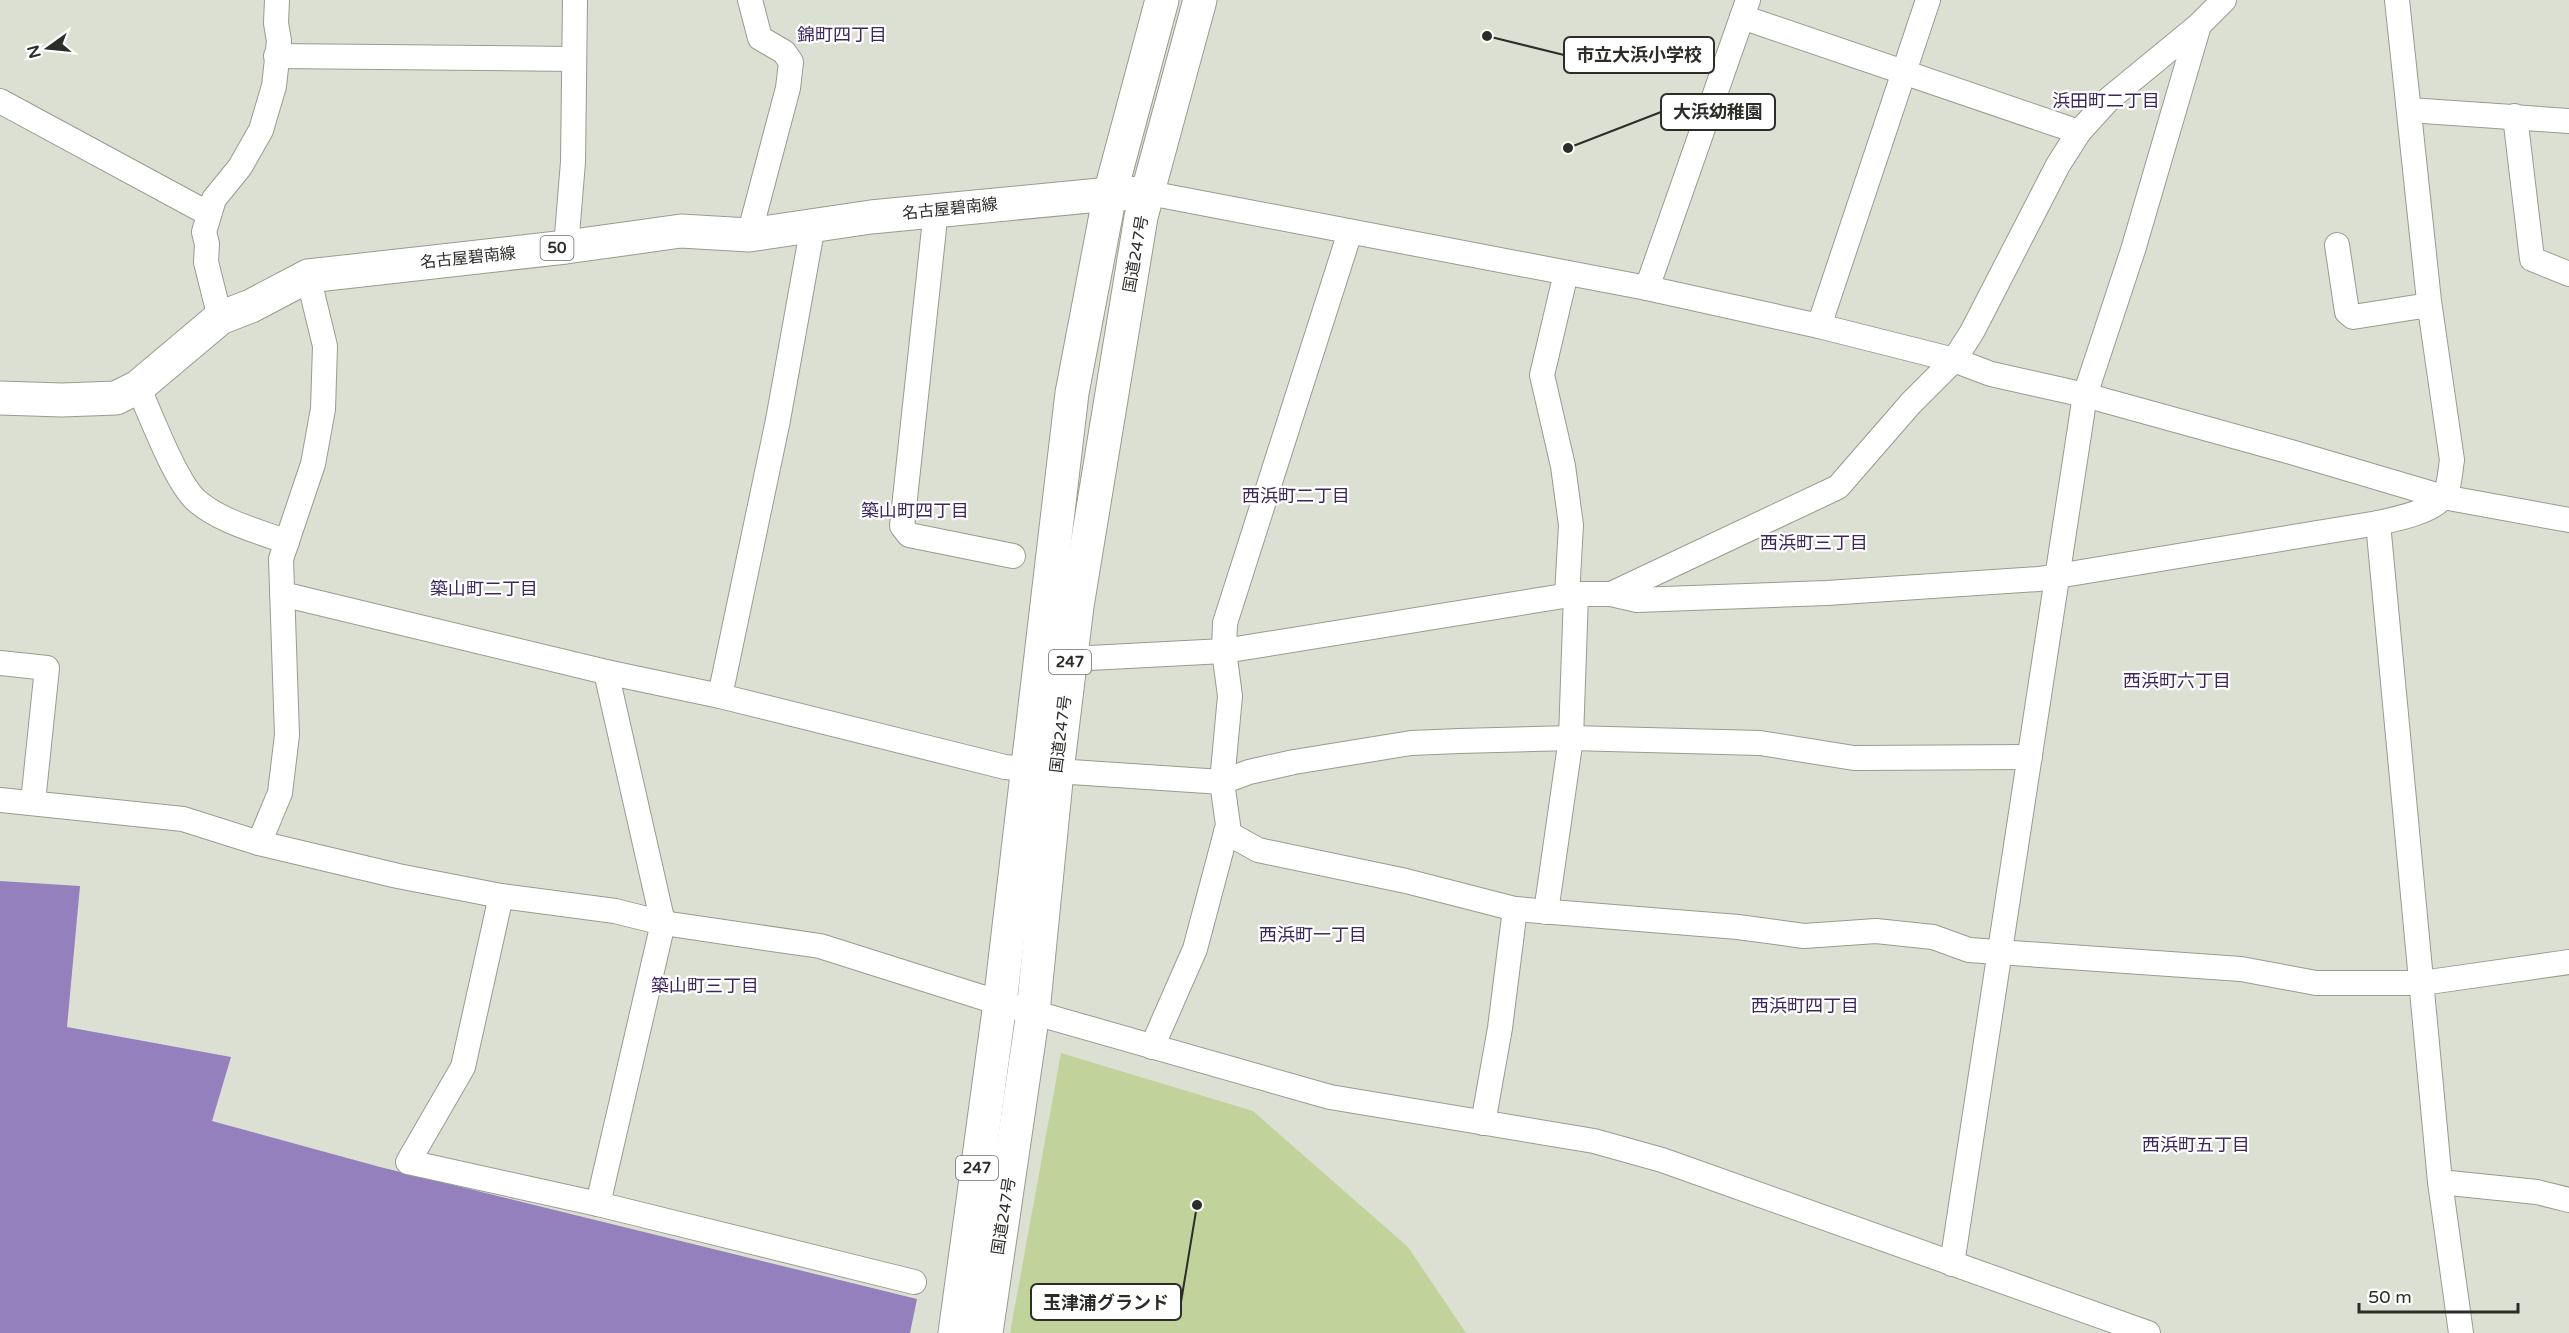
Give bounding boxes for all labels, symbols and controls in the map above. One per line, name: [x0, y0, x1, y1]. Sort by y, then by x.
north arrow: [18, 18, 78, 78]
district label: 錦町四丁目: [797, 24, 887, 46]
callout: 市立大浜小学校: [1564, 37, 1714, 73]
text: N: [23, 43, 46, 60]
text: 市立大浜小学校: [1576, 44, 1702, 66]
district label: 浜田町二丁目: [2052, 90, 2160, 112]
callout: 大浜幼稚園: [1661, 94, 1775, 130]
text: 大浜幼稚園: [1673, 101, 1763, 123]
street label: 名古屋碧南線: [901, 194, 999, 224]
street label: 国道247号: [1119, 214, 1153, 294]
road number: 50: [540, 236, 574, 260]
street label: 名古屋碧南線: [419, 243, 517, 273]
district label: 西浜町二丁目: [1242, 485, 1350, 507]
district label: 築山町四丁目: [861, 500, 969, 522]
district label: 西浜町三丁目: [1760, 532, 1868, 554]
district label: 築山町二丁目: [430, 578, 538, 600]
road number: 247: [1049, 650, 1091, 674]
district label: 西浜町六丁目: [2123, 670, 2231, 692]
street label: 国道247号: [1046, 694, 1076, 774]
district label: 西浜町一丁目: [1259, 924, 1367, 946]
district label: 築山町三丁目: [651, 975, 759, 997]
district label: 西浜町四丁目: [1751, 995, 1859, 1017]
district label: 西浜町五丁目: [2142, 1134, 2250, 1156]
road number: 247: [956, 1156, 998, 1180]
street label: 国道247号: [988, 1176, 1020, 1256]
scale bar: [2359, 1276, 2518, 1314]
callout: 玉津浦グランド: [1031, 1284, 1181, 1320]
text: 50 m: [2368, 1286, 2412, 1308]
text: 玉津浦グランド: [1043, 1292, 1169, 1314]

